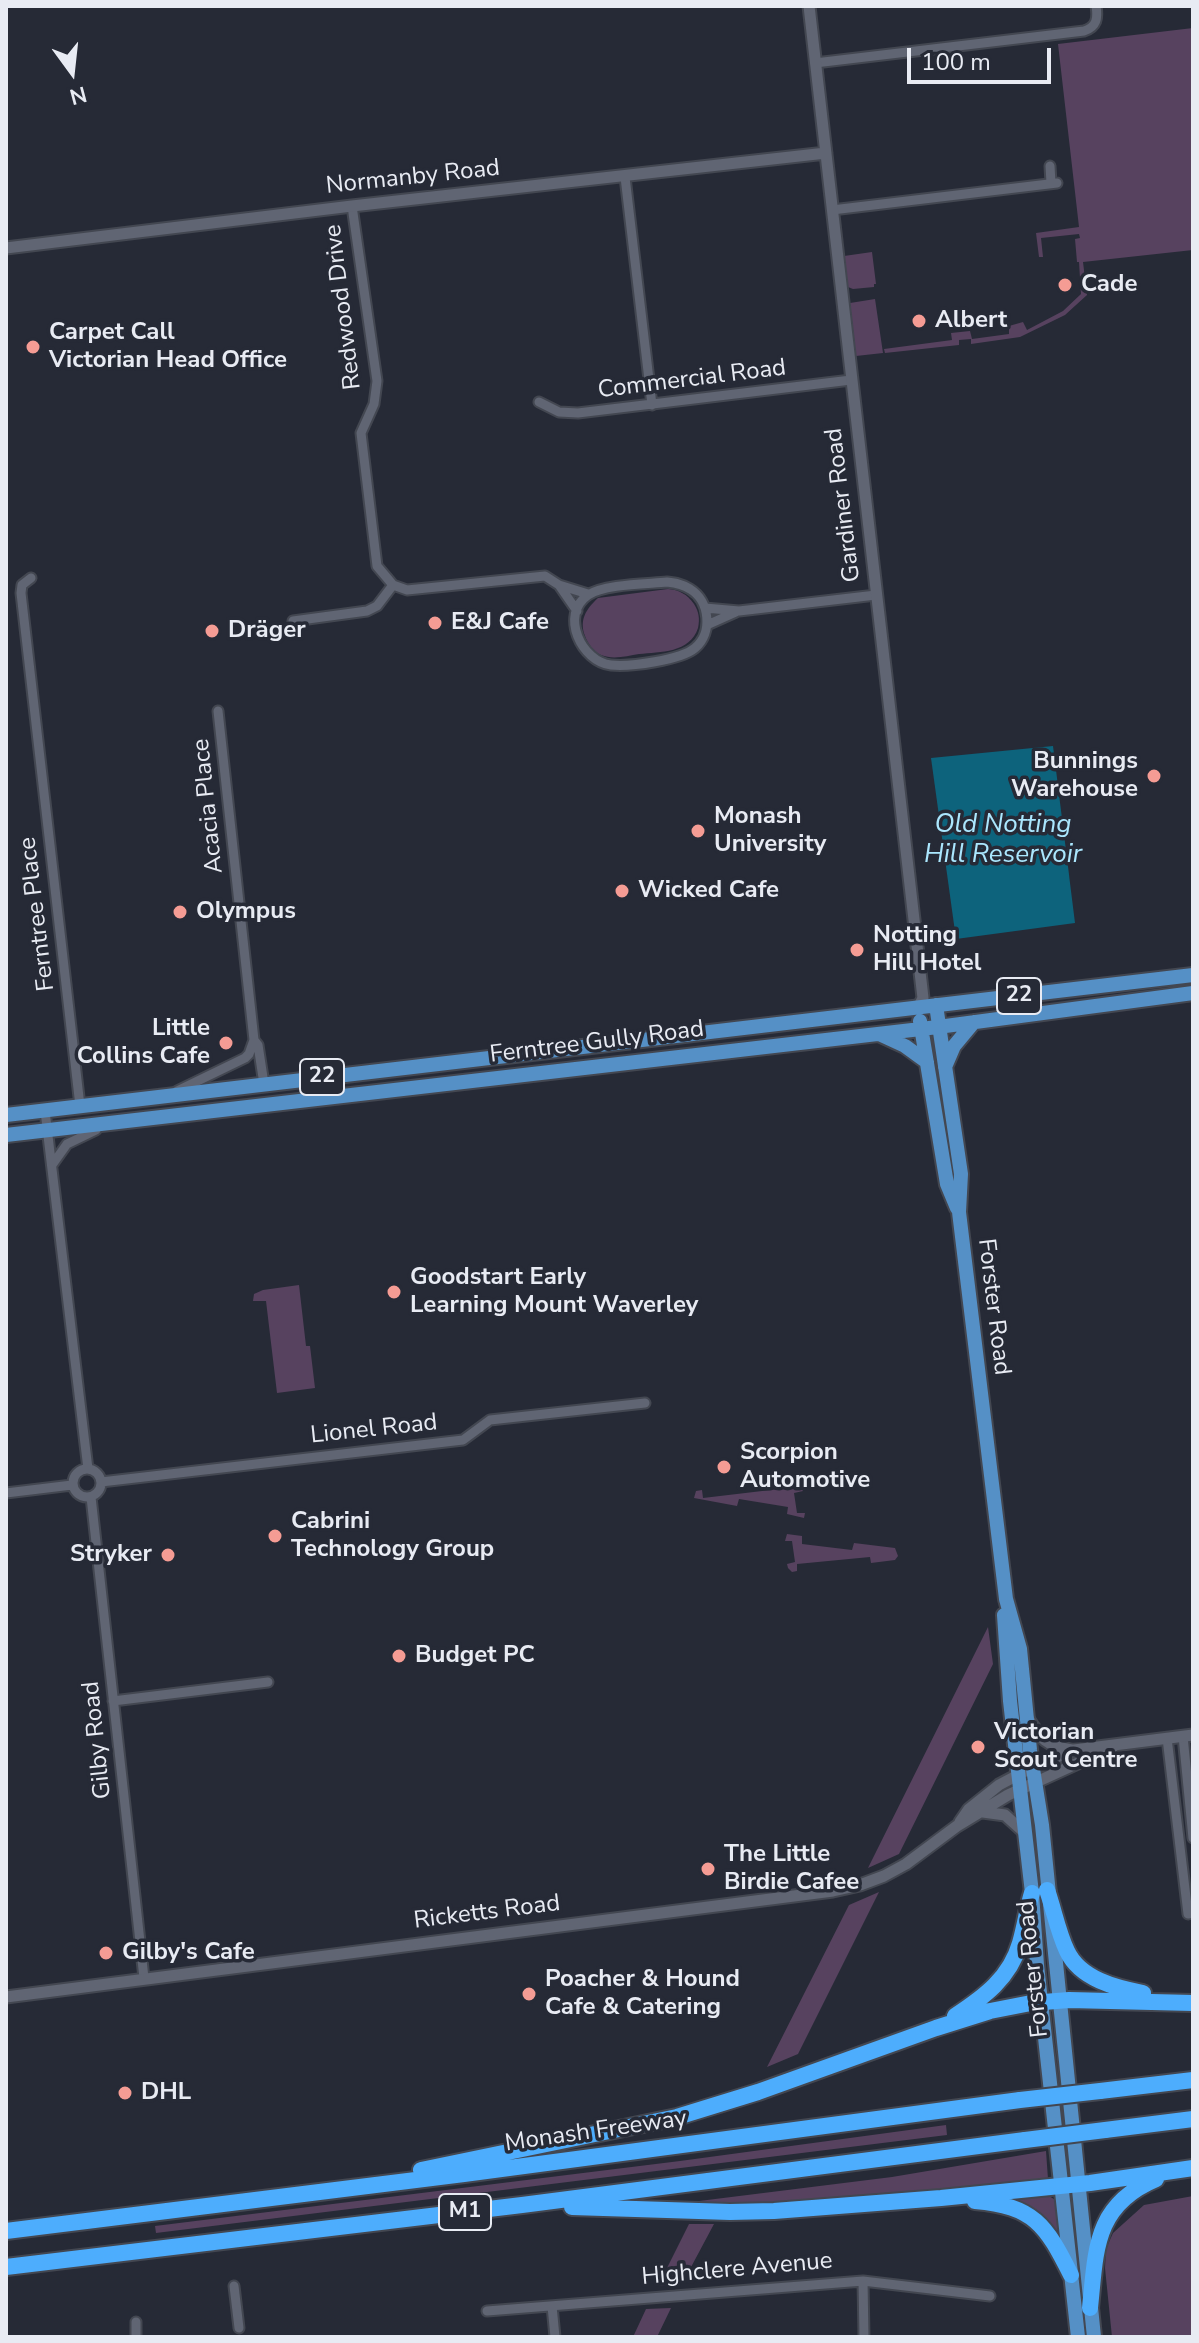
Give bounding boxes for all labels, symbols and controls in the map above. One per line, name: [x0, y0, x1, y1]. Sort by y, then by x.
north arrow: [32, 32, 112, 112]
scale bar: [911, 32, 1055, 82]
text: 100 m: [921, 46, 991, 78]
text: N: [66, 79, 90, 112]
street label: Normanby Road: [325, 155, 501, 201]
street label: Redwood Drive: [320, 223, 368, 391]
place label: Cade: [1081, 271, 1137, 299]
marker: Cade: [1056, 276, 1074, 294]
place label: Albert: [935, 307, 1007, 335]
marker: Albert: [910, 312, 928, 330]
place label: Carpet Call Victorian Head Office: [49, 319, 287, 375]
marker: Carpet Call Victorian Head Office: [24, 338, 42, 356]
street label: Commercial Road: [596, 354, 788, 406]
street label: Gardiner Road: [820, 426, 868, 584]
place label: E&J Cafe: [451, 609, 549, 637]
marker: E&J Cafe: [426, 614, 444, 632]
place label: Dräger: [228, 617, 306, 645]
marker: Dräger: [203, 622, 221, 640]
street label: Acacia Place: [188, 737, 230, 875]
place label: Bunnings Warehouse: [1011, 748, 1138, 804]
marker: Bunnings Warehouse: [1145, 767, 1163, 785]
place label: Monash University: [714, 803, 826, 859]
water label: Old Notting Hill Reservoir: [924, 810, 1082, 872]
marker: Monash University: [689, 822, 707, 840]
street label: Ferntree Place: [14, 835, 62, 993]
place label: Wicked Cafe: [638, 877, 779, 905]
marker: Wicked Cafe: [613, 882, 631, 900]
place label: Olympus: [196, 898, 296, 926]
marker: Olympus: [171, 903, 189, 921]
place label: Notting Hill Hotel: [873, 922, 981, 978]
marker: Notting Hill Hotel: [848, 941, 866, 959]
road number: 22: [997, 978, 1041, 1014]
place label: Little Collins Cafe: [77, 1015, 210, 1071]
street label: Ferntree Gully Road: [488, 1016, 706, 1070]
marker: Little Collins Cafe: [217, 1034, 235, 1052]
road number: 22: [300, 1059, 344, 1095]
street label: Forster Road: [970, 1237, 1016, 1377]
place label: Goodstart Early Learning Mount Waverley: [410, 1264, 698, 1320]
marker: Goodstart Early Learning Mount Waverley: [385, 1283, 403, 1301]
street label: Lionel Road: [309, 1409, 439, 1451]
place label: Scorpion Automotive: [740, 1439, 870, 1495]
marker: Scorpion Automotive: [715, 1458, 733, 1476]
place label: Cabrini Technology Group: [291, 1508, 494, 1564]
marker: Cabrini Technology Group: [266, 1527, 284, 1545]
place label: Stryker: [70, 1541, 152, 1569]
marker: Stryker: [159, 1546, 177, 1564]
place label: Budget PC: [415, 1642, 535, 1670]
marker: Budget PC: [390, 1647, 408, 1665]
street label: Gilby Road: [77, 1680, 119, 1800]
place label: Victorian Scout Centre: [994, 1719, 1138, 1775]
marker: Victorian Scout Centre: [969, 1738, 987, 1756]
place label: The Little Birdie Cafee: [724, 1841, 859, 1897]
marker: The Little Birdie Cafee: [699, 1860, 717, 1878]
street label: Ricketts Road: [412, 1890, 562, 1936]
street label: Forster Road: [1012, 1899, 1056, 2039]
place label: Gilby's Cafe: [122, 1939, 255, 1967]
marker: Gilby's Cafe: [97, 1944, 115, 1962]
place label: Poacher & Hound Cafe & Catering: [545, 1966, 740, 2022]
marker: Poacher & Hound Cafe & Catering: [520, 1985, 538, 2003]
place label: DHL: [141, 2079, 191, 2107]
marker: DHL: [116, 2084, 134, 2102]
street label: Monash Freeway: [503, 2105, 689, 2159]
road number: M1: [439, 2194, 491, 2230]
street label: Highclere Avenue: [640, 2247, 834, 2293]

